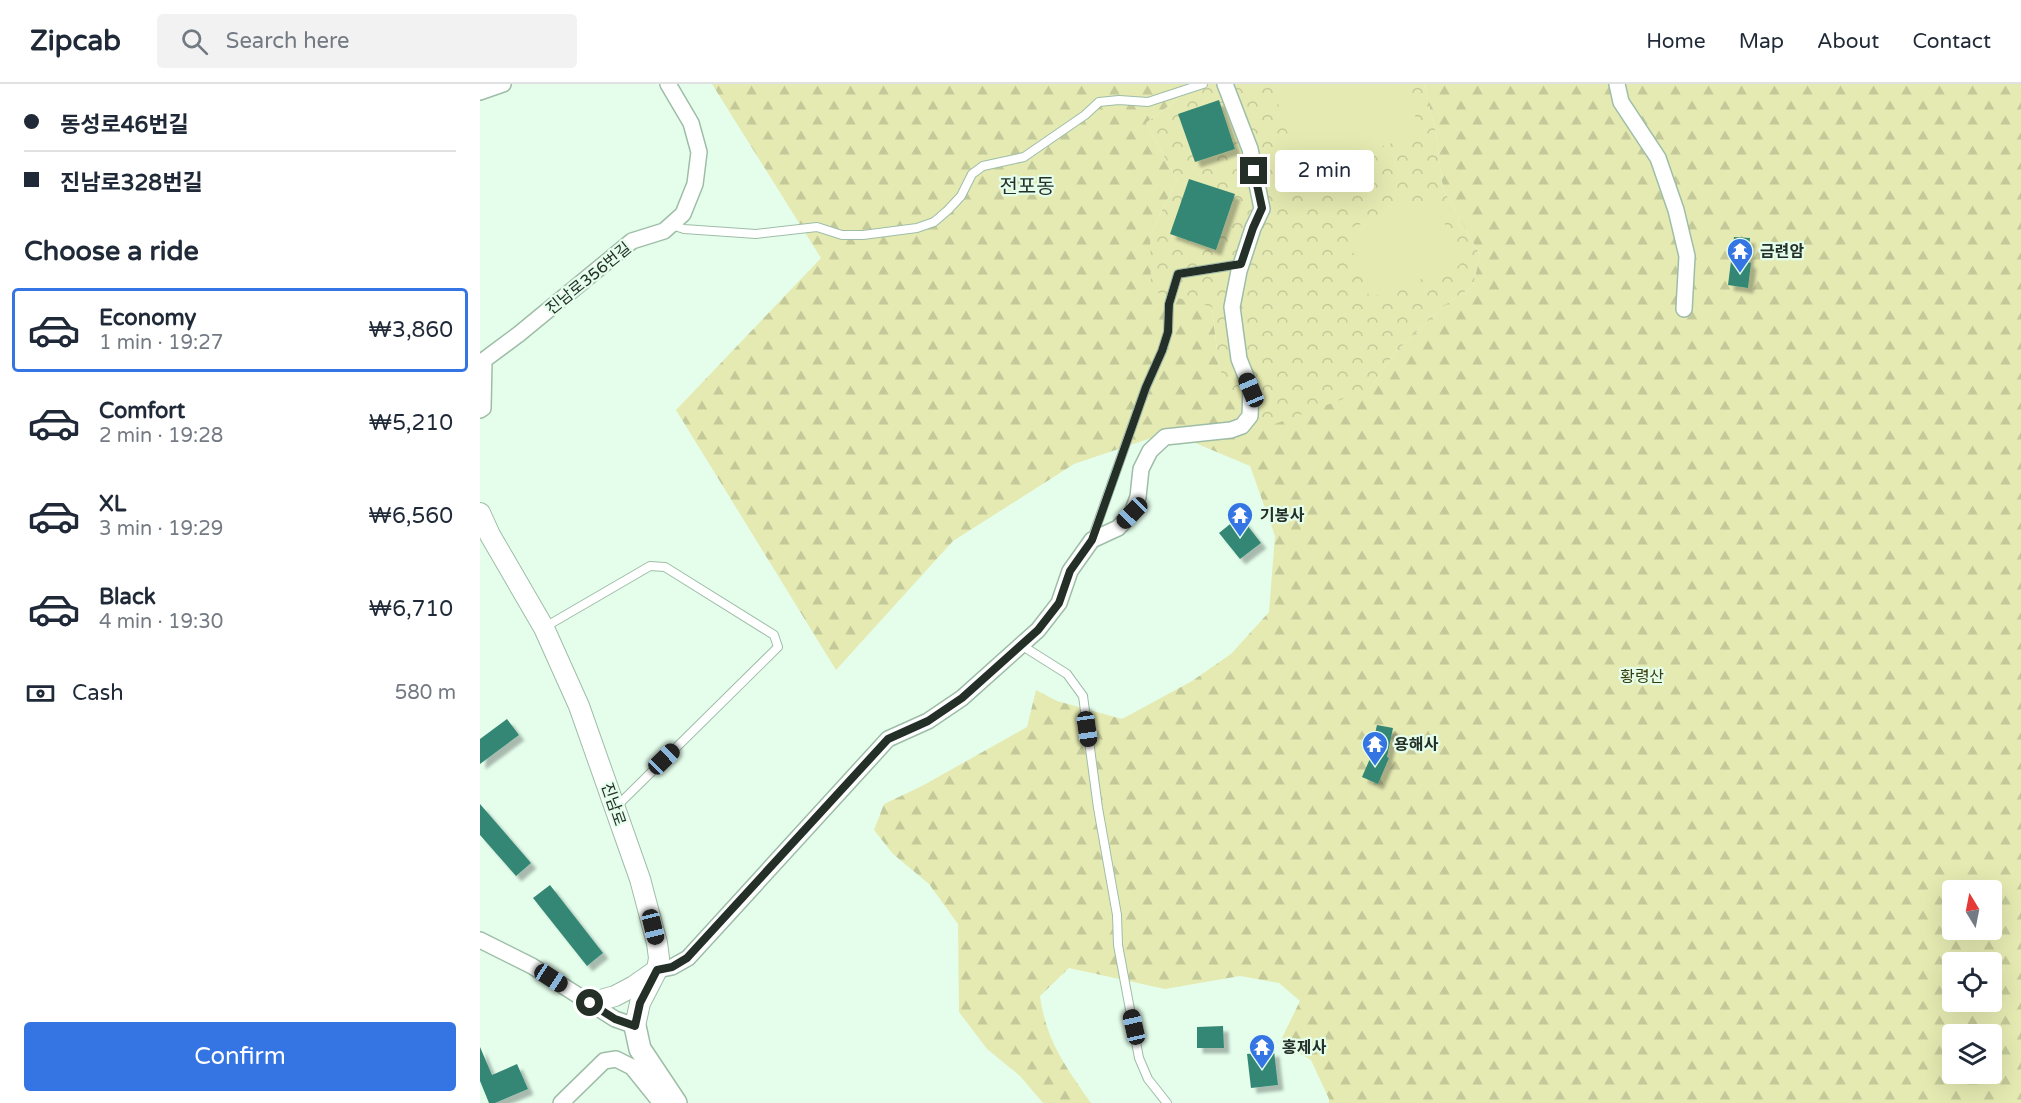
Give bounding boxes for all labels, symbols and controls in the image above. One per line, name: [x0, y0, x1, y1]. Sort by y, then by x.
search box: [157, 14, 577, 68]
text: Zipcab: [30, 24, 121, 58]
icon: search: [178, 25, 211, 58]
text: Search here: [226, 28, 350, 54]
text: Home: [1646, 29, 1706, 54]
text: Map: [1739, 29, 1784, 54]
text: About: [1817, 29, 1879, 54]
text: Contact: [1912, 29, 1991, 54]
text: 동성로46번길: [60, 112, 189, 138]
callout: 2 min: [1275, 150, 1374, 192]
route end: [1240, 157, 1267, 184]
text: 2 min: [1298, 159, 1351, 183]
text: 진남로328번길: [60, 170, 203, 196]
district label: 전포동: [999, 175, 1055, 199]
text: Choose a ride: [24, 235, 199, 268]
temple icon: 금련암: [1725, 236, 1755, 274]
street label: 진남로356번길: [542, 238, 635, 319]
place label: 금련암: [1760, 242, 1804, 262]
icon: car: [27, 303, 81, 357]
text: Economy: [99, 305, 196, 331]
text: ₩3,860: [368, 317, 453, 343]
text: 1 min · 19:27: [99, 331, 223, 355]
car: [1236, 370, 1266, 410]
icon: car: [27, 396, 81, 450]
text: Comfort: [99, 398, 185, 424]
text: ₩5,210: [368, 410, 453, 436]
text: 2 min · 19:28: [99, 424, 223, 448]
icon: car: [27, 489, 81, 543]
text: XL: [99, 491, 126, 517]
car: [1113, 494, 1151, 532]
temple icon: 기봉사: [1225, 500, 1255, 538]
text: ₩6,560: [368, 503, 453, 529]
place label: 기봉사: [1260, 506, 1304, 526]
text: 3 min · 19:29: [99, 517, 223, 541]
icon: car: [27, 582, 81, 636]
text: Black: [99, 584, 156, 610]
text: ₩6,710: [368, 596, 453, 622]
text: 4 min · 19:30: [99, 610, 223, 634]
park label: 황령산: [1620, 667, 1664, 687]
icon: cash: [24, 677, 57, 710]
text: Cash: [72, 680, 124, 706]
text: 580 m: [395, 681, 456, 705]
car: [1076, 710, 1098, 748]
temple icon: 용해사: [1360, 729, 1390, 767]
place label: 용해사: [1394, 735, 1438, 755]
car: [645, 740, 683, 778]
street label: 진남로: [596, 780, 630, 829]
north arrow: [1942, 880, 2002, 940]
map controls: [1942, 880, 2002, 1084]
car: [640, 907, 666, 947]
button: locate: [1942, 952, 2002, 1012]
car: [531, 961, 571, 995]
route start: [576, 989, 603, 1016]
car: [1121, 1007, 1147, 1047]
button: Confirm: [24, 1022, 456, 1091]
button: layers: [1942, 1024, 2002, 1084]
temple icon: 홍제사: [1247, 1032, 1277, 1070]
place label: 홍제사: [1282, 1038, 1326, 1058]

